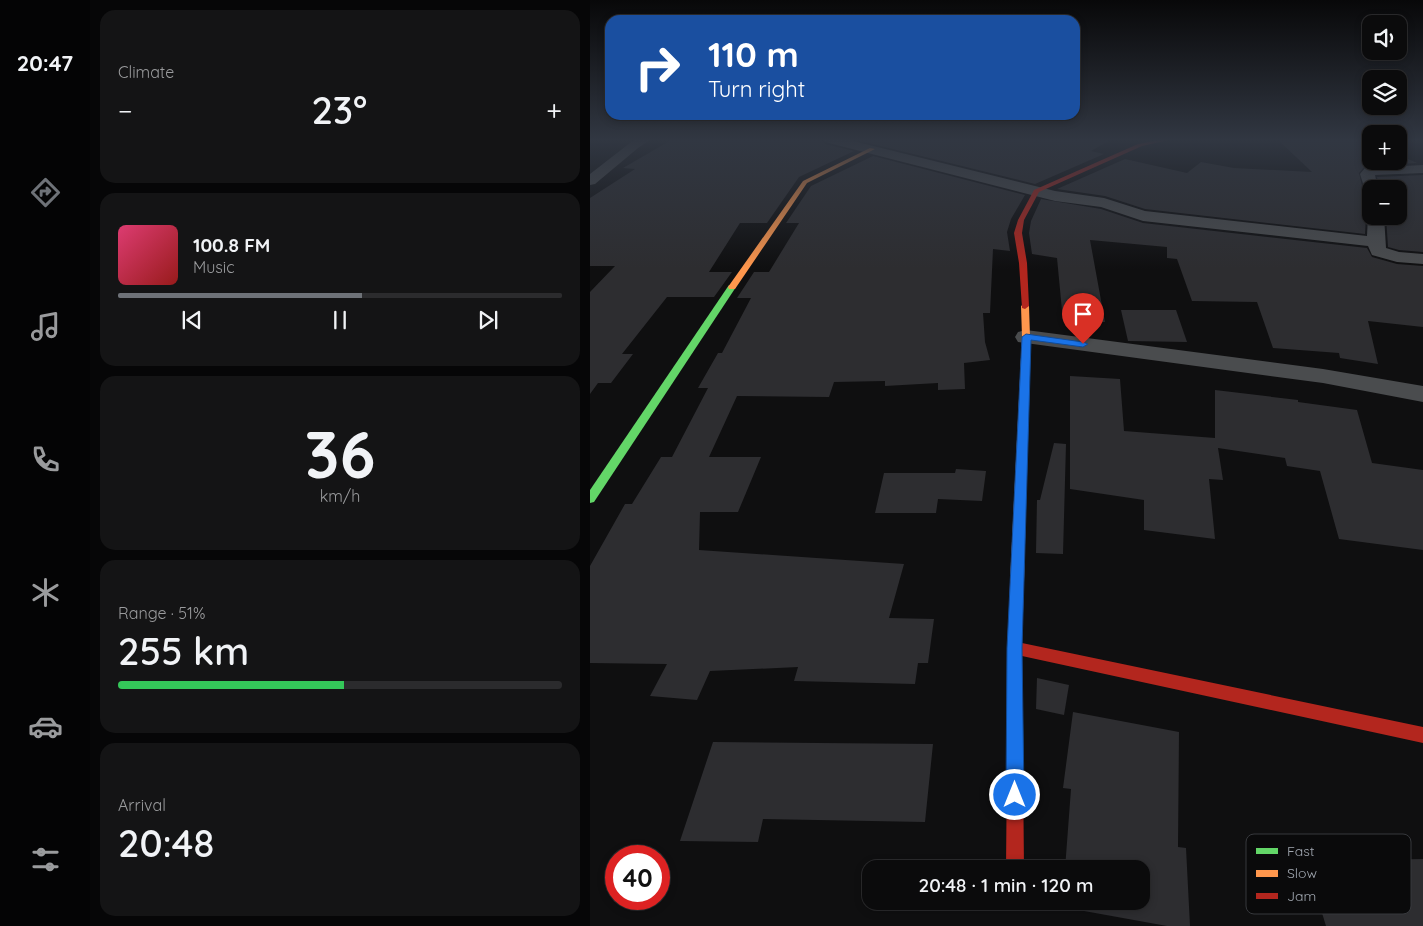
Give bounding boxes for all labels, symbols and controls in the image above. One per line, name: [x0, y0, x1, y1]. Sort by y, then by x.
map controls: [1362, 15, 1407, 225]
button: sound: [1362, 15, 1407, 60]
text: 110 m: [708, 32, 799, 76]
icon: right: [625, 35, 690, 100]
text: 20:47: [17, 49, 73, 77]
text: Climate: [118, 62, 174, 82]
button: layers: [1362, 70, 1407, 115]
text: Turn right: [708, 75, 805, 103]
text: 23°: [311, 86, 367, 134]
text: −: [118, 93, 133, 128]
text: +: [546, 93, 562, 128]
button: +: [1362, 125, 1407, 170]
icon: directions: [28, 175, 63, 210]
button: −: [1362, 180, 1407, 225]
text: 100.8 FM: [193, 233, 270, 257]
text: Music: [193, 257, 235, 277]
pin: [1062, 293, 1104, 344]
icon: arrive: [1069, 300, 1097, 328]
icon: previous: [178, 306, 206, 334]
icon: pause: [326, 306, 354, 334]
icon: next: [474, 306, 502, 334]
icon: music: [28, 309, 63, 344]
text: 36: [305, 413, 375, 494]
icon: phone: [28, 442, 63, 477]
text: km/h: [320, 486, 360, 506]
icon: climate: [28, 575, 63, 610]
text: Range · 51%: [118, 603, 205, 623]
text: 255 km: [118, 627, 249, 675]
icon: car: [28, 709, 63, 744]
position arrow: [988, 768, 1040, 820]
text: Arrival: [118, 795, 166, 815]
text: 20:48: [118, 819, 214, 867]
legend: [1246, 834, 1411, 914]
icon: filters: [28, 842, 63, 877]
text: Fast: [1287, 842, 1315, 860]
speed limit sign: 40: [605, 845, 670, 910]
text: Slow: [1287, 864, 1317, 882]
text: 20:48 · 1 min · 120 m: [918, 873, 1094, 897]
text: Jam: [1287, 887, 1316, 905]

